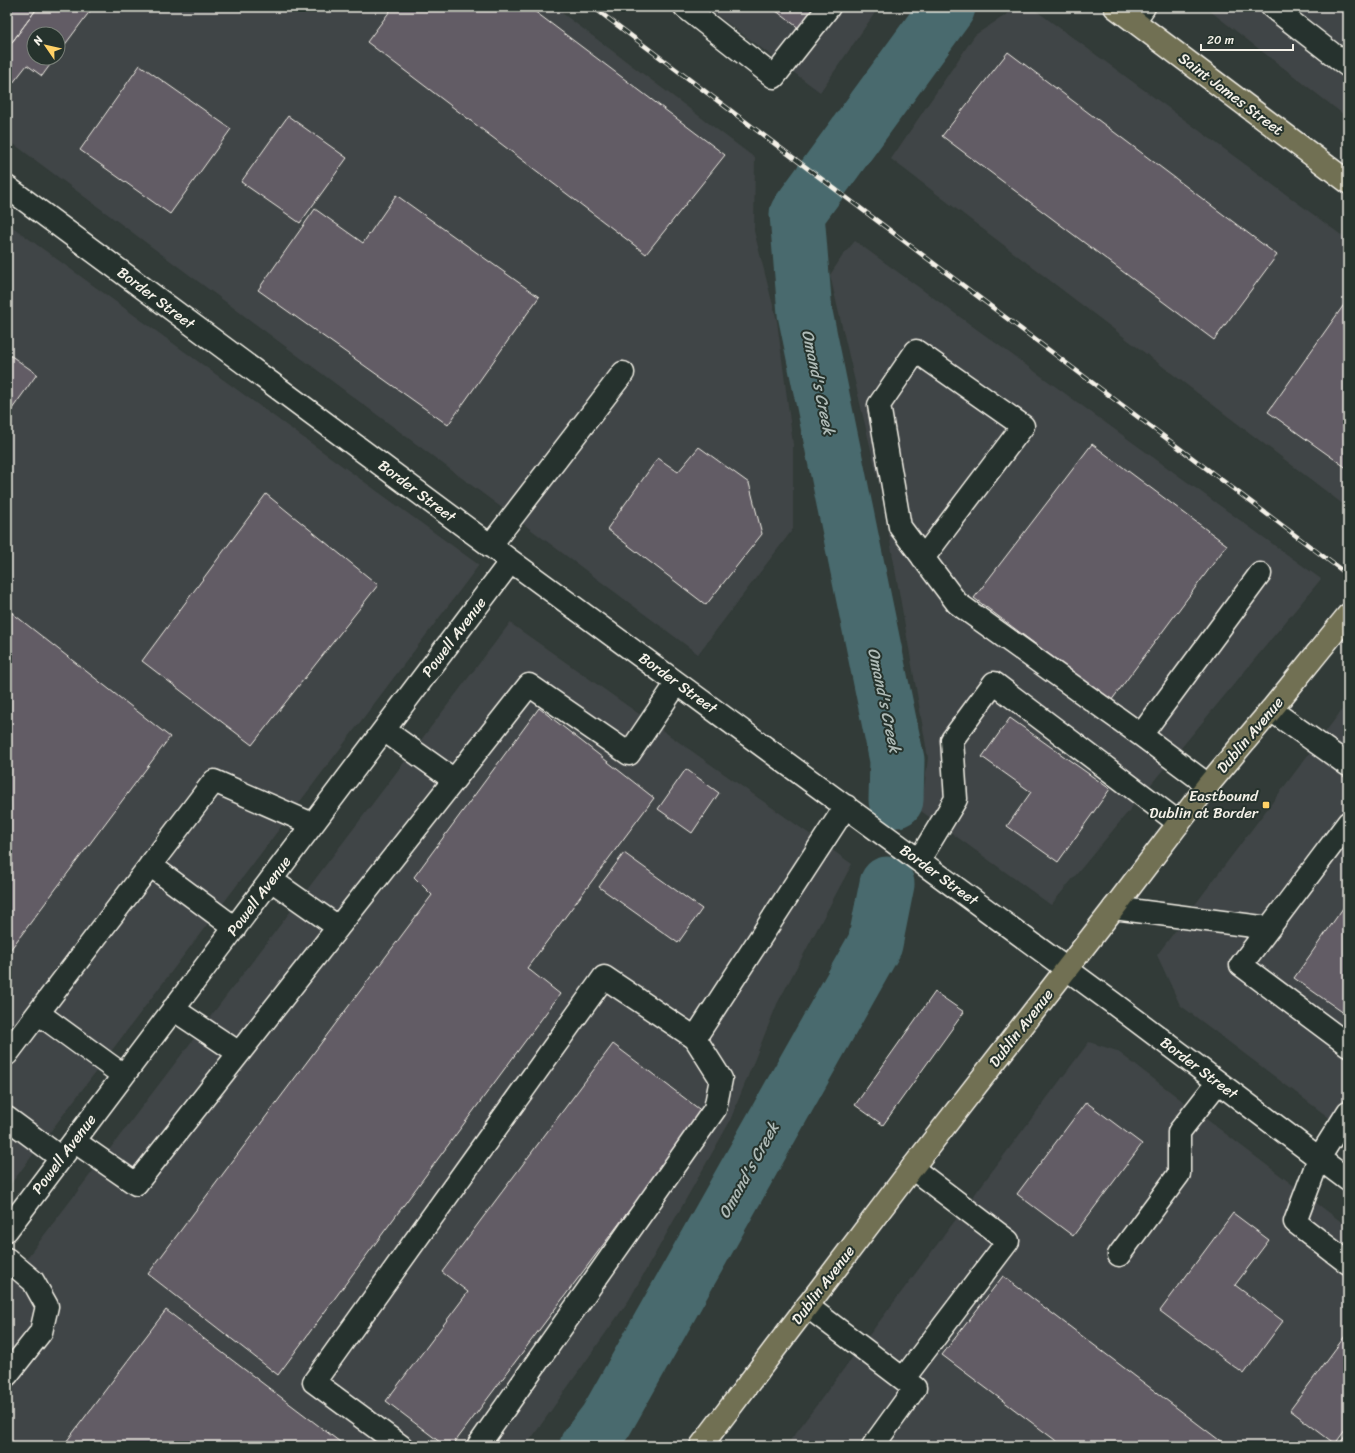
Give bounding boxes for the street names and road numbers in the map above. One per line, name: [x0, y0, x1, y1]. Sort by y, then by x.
street label: Saint James Street: [1173, 46, 1290, 143]
street label: Border Street: [111, 260, 201, 337]
street label: Border Street: [372, 453, 462, 530]
street label: Powell Avenue: [415, 591, 493, 683]
street label: Border Street: [633, 645, 724, 721]
street label: Dublin Avenue: [1210, 691, 1290, 779]
street label: Border Street: [894, 837, 985, 913]
street label: Powell Avenue: [220, 850, 298, 942]
street label: Dublin Avenue: [982, 983, 1060, 1073]
street label: Border Street: [1154, 1030, 1244, 1107]
street label: Powell Avenue: [25, 1108, 103, 1200]
street label: Dublin Avenue: [784, 1240, 862, 1330]

